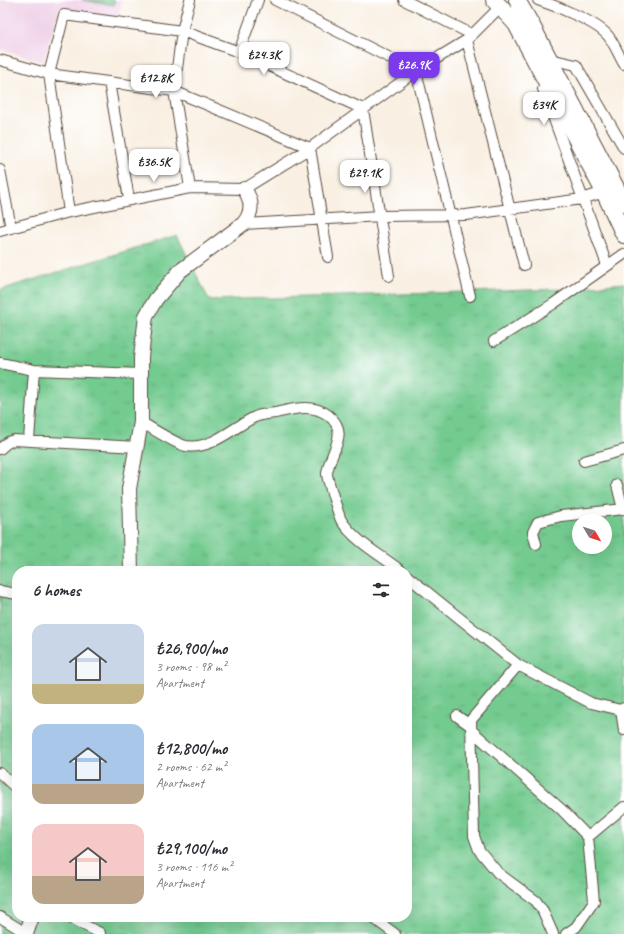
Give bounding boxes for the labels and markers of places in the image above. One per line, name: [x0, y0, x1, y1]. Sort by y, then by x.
pin: ₺24.3K: [231, 42, 297, 76]
pin: ₺26.9K: [381, 52, 447, 86]
pin: ₺12.8K: [123, 65, 189, 99]
pin: ₺34K: [520, 92, 568, 126]
pin: ₺36.5K: [121, 149, 187, 183]
pin: ₺29.1K: [332, 160, 398, 194]

